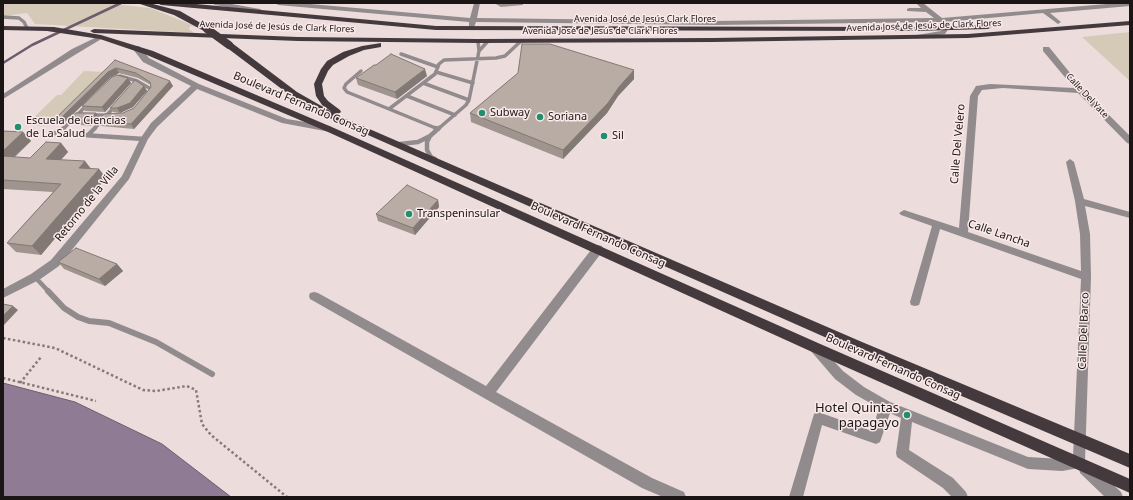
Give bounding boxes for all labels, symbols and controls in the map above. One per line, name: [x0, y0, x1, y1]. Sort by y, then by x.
street label: Avenida José de Jesús Clark Flores: [574, 14, 716, 24]
street label: Avenida José de Jesús de Clark Flores: [846, 18, 1002, 34]
street label: Avenida José de Jesús de Clark Flores: [199, 19, 355, 35]
street label: Avenida José de Jesús de Clark Flores: [522, 26, 678, 36]
street label: Boulevard Fernando Consag: [231, 69, 371, 139]
street label: Calle Del Yate: [1064, 71, 1110, 121]
street label: Calle Del Velero: [948, 103, 968, 185]
place label: Subway: [490, 106, 530, 120]
marker: Subway: [477, 108, 487, 118]
place label: Soriana: [548, 110, 587, 124]
marker: Soriana: [535, 112, 545, 122]
place label: Escuela de Ciencias de La Salud: [26, 114, 126, 140]
marker: Escuela de Ciencias de La Salud: [13, 122, 23, 132]
place label: Sil: [612, 129, 624, 143]
marker: Sil: [599, 131, 609, 141]
street label: Retorno de la Villa: [52, 164, 122, 244]
street label: Boulevard Fernando Consag: [529, 199, 667, 271]
place label: Transpeninsular: [417, 207, 500, 221]
marker: Transpeninsular: [404, 209, 414, 219]
street label: Calle Lancha: [966, 217, 1032, 251]
street label: Calle Del Barco: [1076, 292, 1092, 370]
street label: Boulevard Fernando Consag: [824, 331, 962, 403]
place label: Hotel Quintas papagayo: [815, 400, 899, 431]
marker: Hotel Quintas papagayo: [902, 410, 912, 420]

